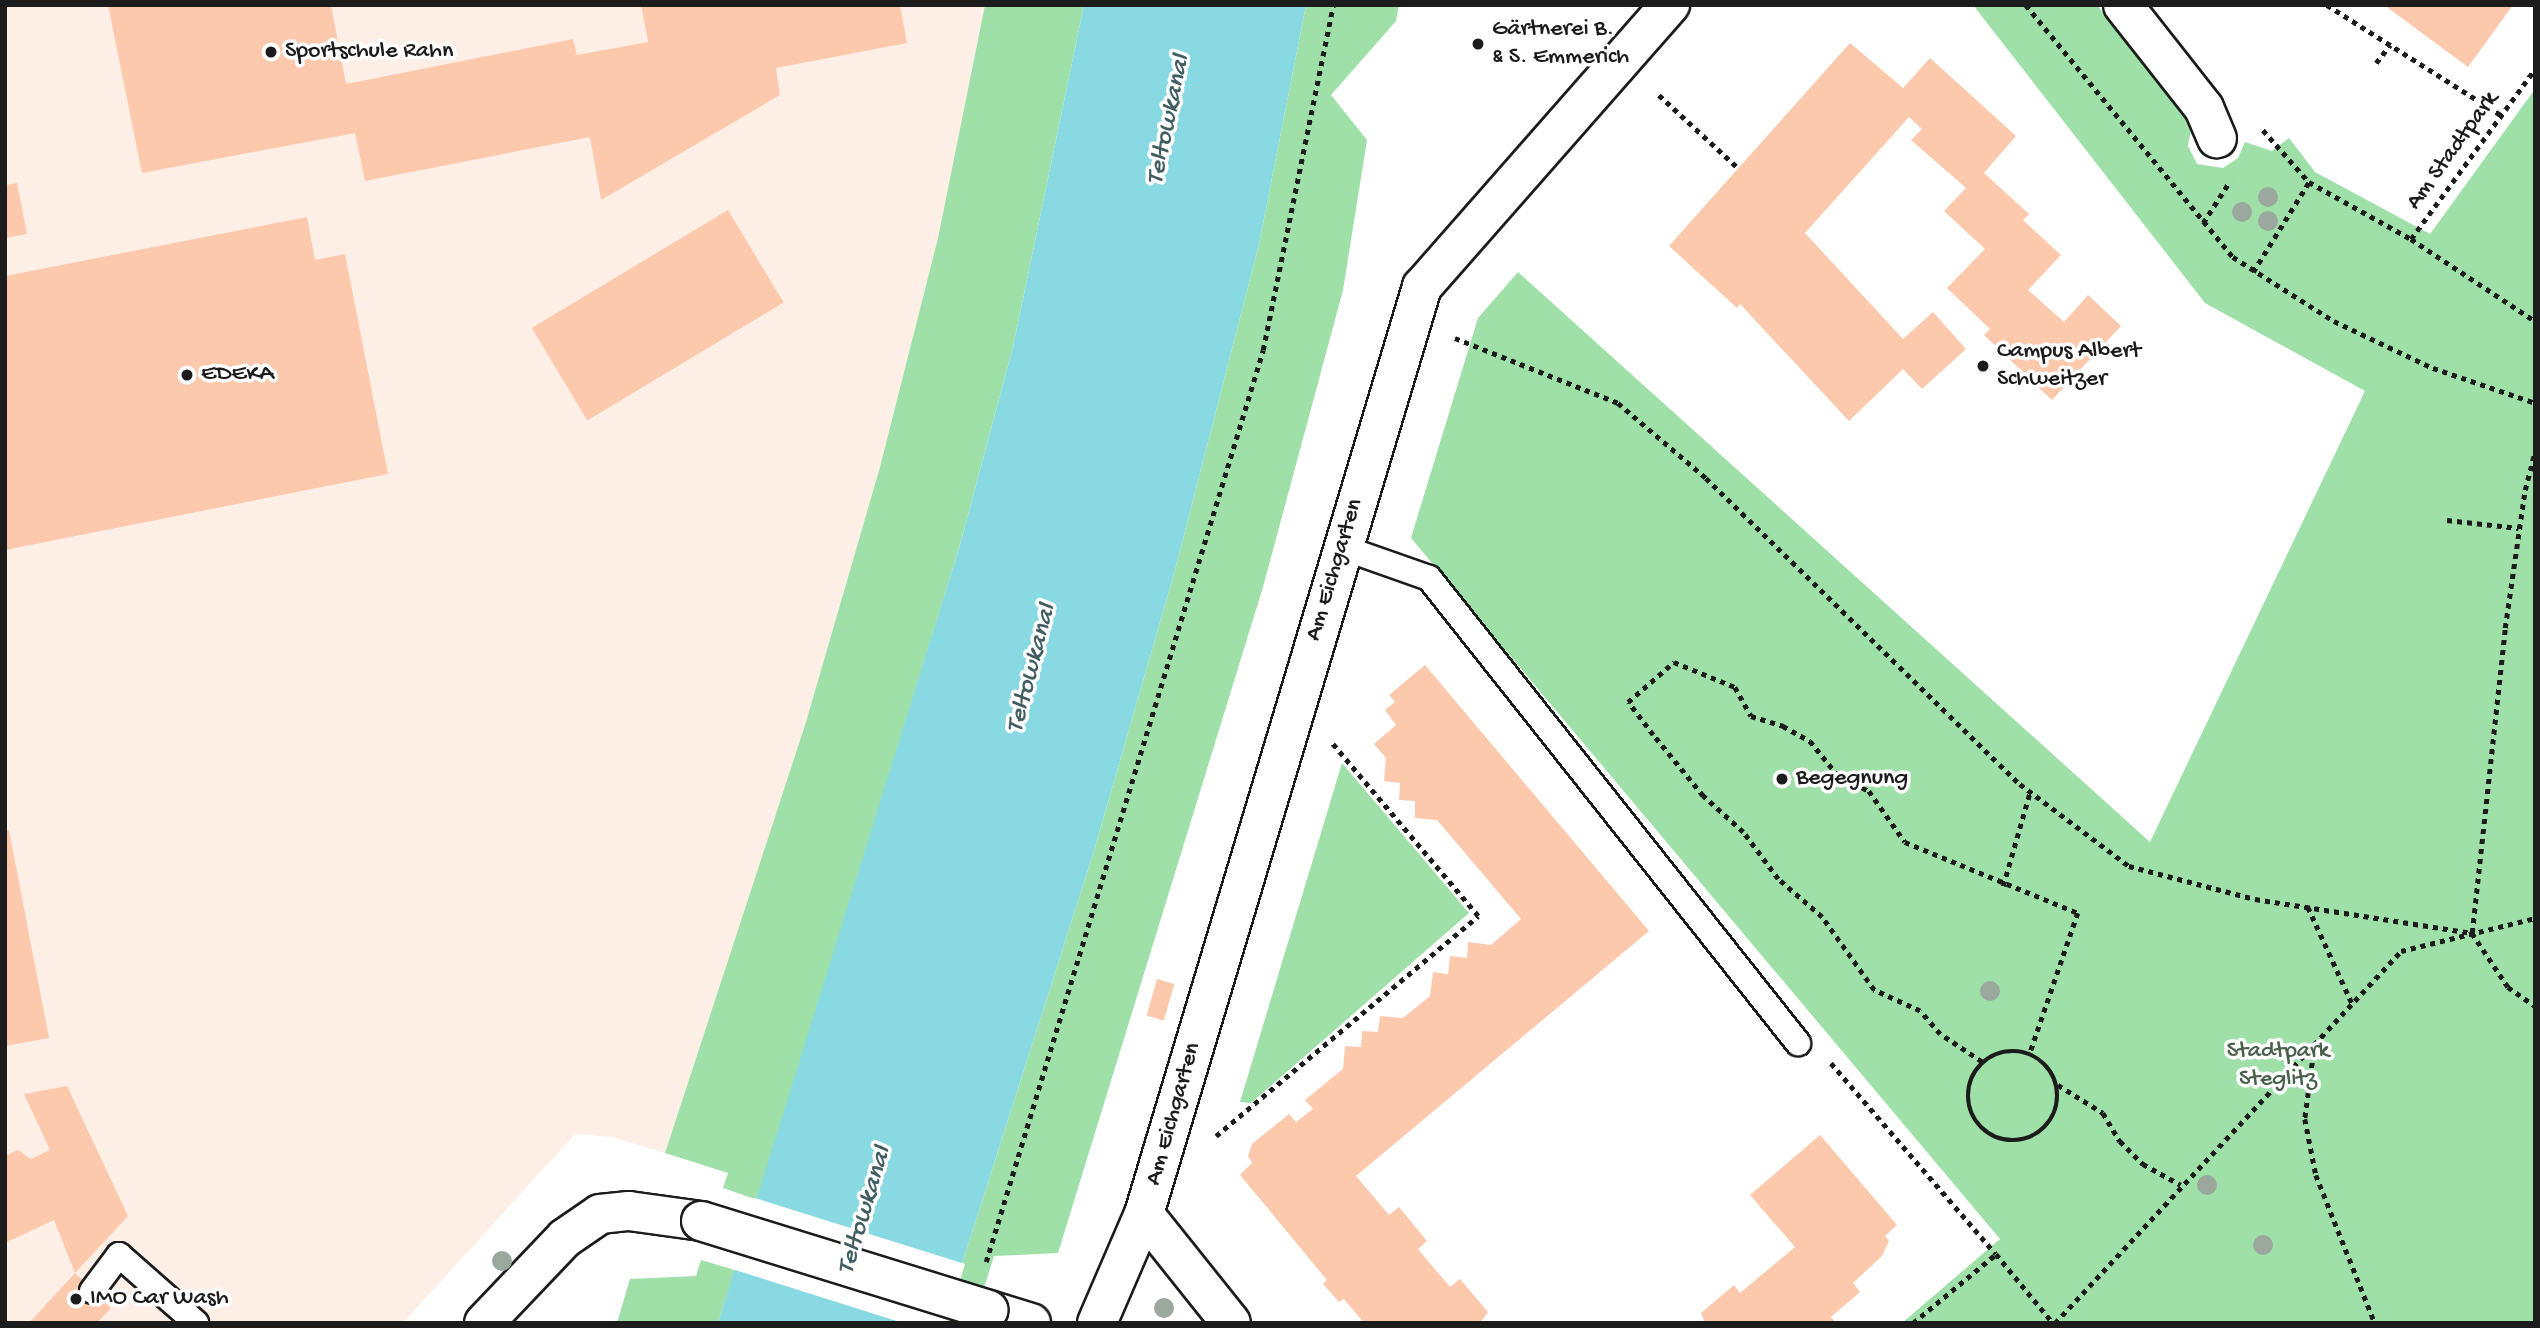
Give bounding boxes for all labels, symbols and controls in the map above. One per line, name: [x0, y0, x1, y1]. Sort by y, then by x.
place label: Gärtnerei B. & S. Emmerich: [1492, 16, 1629, 72]
marker: Gärtnerei B. & S. Emmerich: [1470, 36, 1486, 52]
place label: Sportschule Rahn: [285, 38, 453, 66]
marker: Sportschule Rahn: [263, 44, 279, 60]
water label: Teltowkanal: [1141, 52, 1199, 188]
street label: Am Stadtpark: [2400, 86, 2506, 216]
place label: Campus Albert Schweitzer: [1997, 338, 2141, 394]
marker: Campus Albert Schweitzer: [1975, 358, 1991, 374]
place label: EDEKA: [201, 361, 274, 389]
marker: EDEKA: [179, 367, 195, 383]
street label: Am Eichgarten: [1300, 495, 1370, 645]
water label: Teltowkanal: [1001, 601, 1065, 737]
place label: Begegnung: [1796, 765, 1908, 793]
marker: Begegnung: [1774, 771, 1790, 787]
park label: Stadtpark Steglitz: [2227, 1038, 2329, 1094]
street label: Am Eichgarten: [1140, 1039, 1208, 1189]
water label: Teltowkanal: [832, 1143, 900, 1279]
place label: IMO Car Wash: [90, 1285, 229, 1313]
marker: IMO Car Wash: [68, 1291, 84, 1307]

